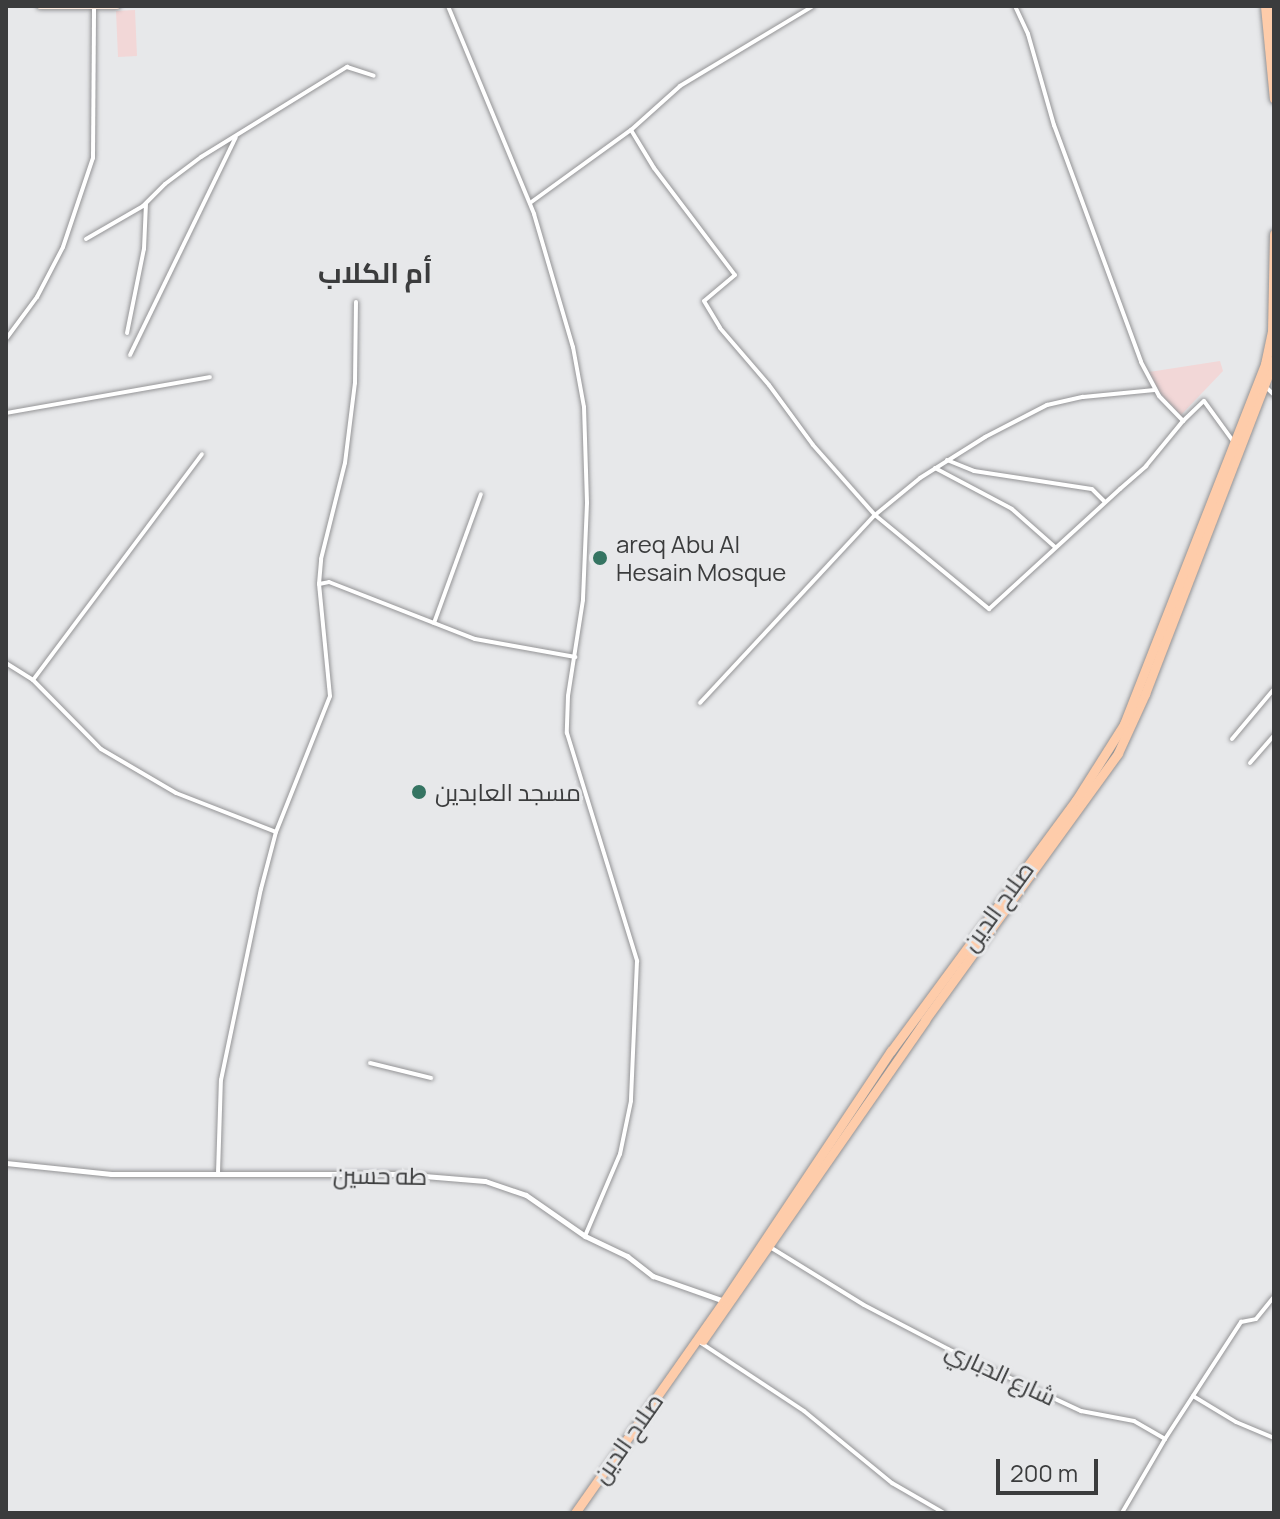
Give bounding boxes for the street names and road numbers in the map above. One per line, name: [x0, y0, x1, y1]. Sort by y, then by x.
street label: صلاح الدين: [955, 856, 1039, 956]
street label: طه حسين: [333, 1160, 427, 1190]
street label: شارع الدباري: [941, 1335, 1061, 1411]
street label: صلاح الدين: [585, 1387, 669, 1489]

